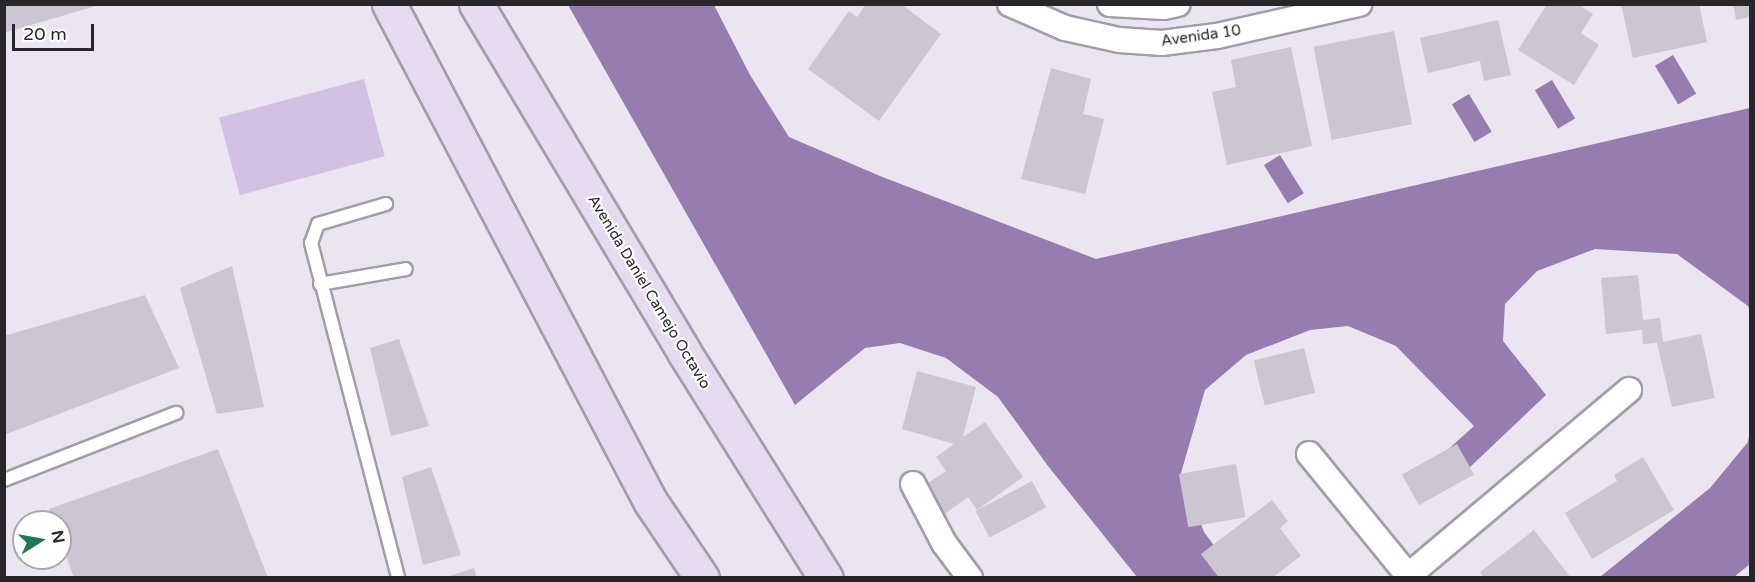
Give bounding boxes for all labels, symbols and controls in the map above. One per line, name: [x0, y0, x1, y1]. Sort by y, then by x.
scale bar: [15, 12, 98, 50]
street label: Avenida 10: [1160, 21, 1242, 51]
text: 20 m: [23, 23, 67, 45]
street label: Avenida Daniel Camejo Octavio: [584, 192, 714, 392]
north arrow: [12, 510, 72, 570]
text: N: [47, 529, 69, 545]

